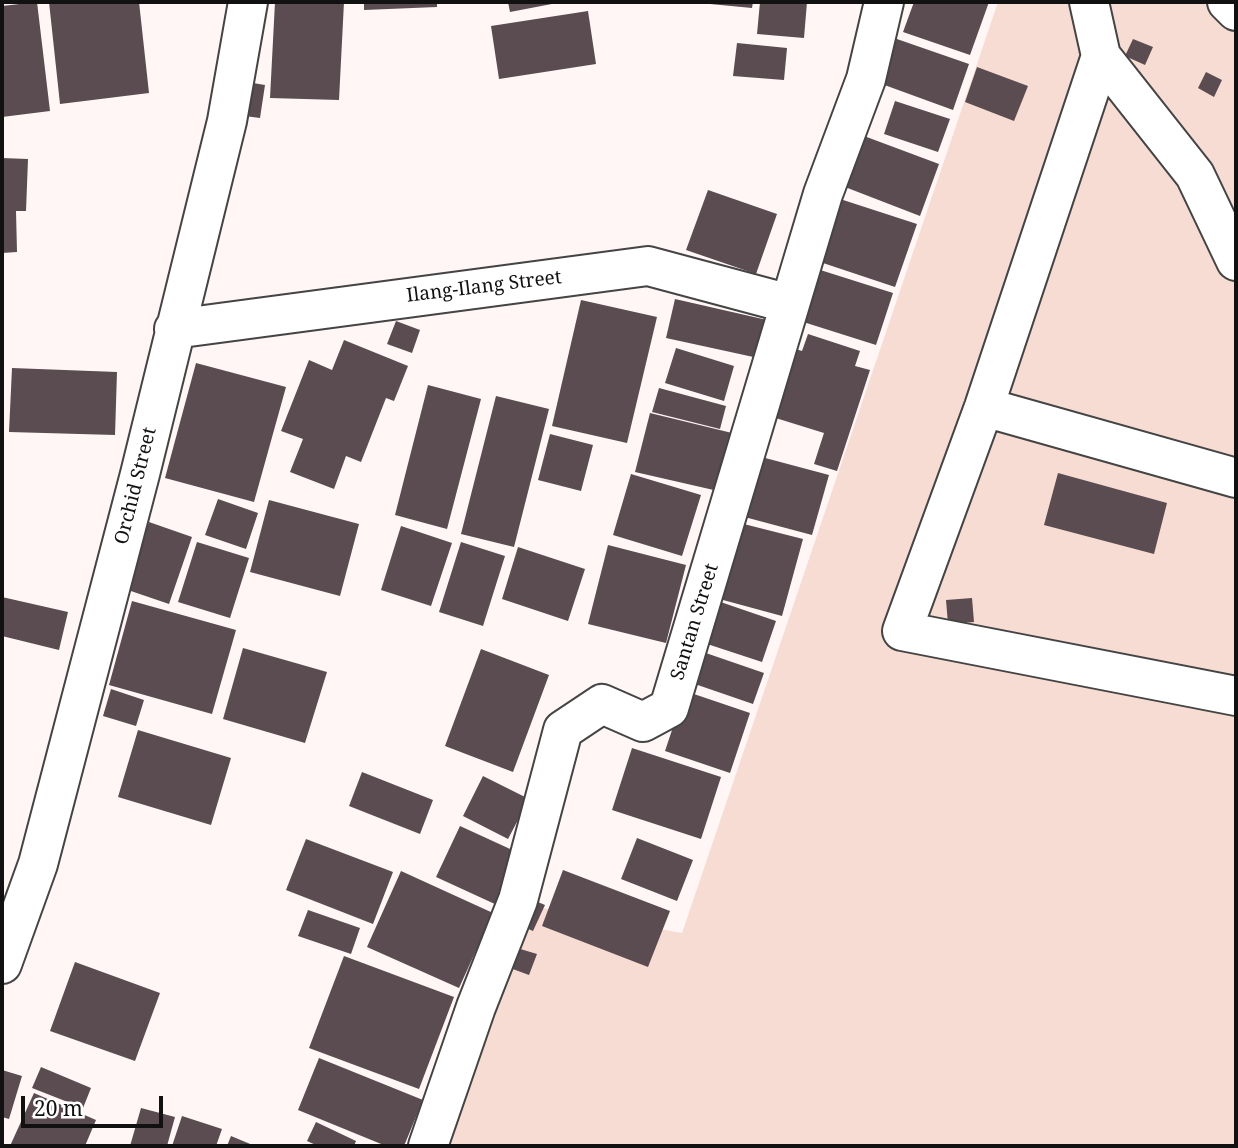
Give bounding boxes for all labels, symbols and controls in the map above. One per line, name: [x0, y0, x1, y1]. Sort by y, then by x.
street label: Ilang-Ilang Street: [405, 266, 563, 308]
street label: Orchid Street: [110, 425, 162, 547]
street label: Santan Street: [666, 561, 724, 683]
scale bar: [24, 1082, 166, 1126]
text: 20 m: [34, 1094, 83, 1122]

